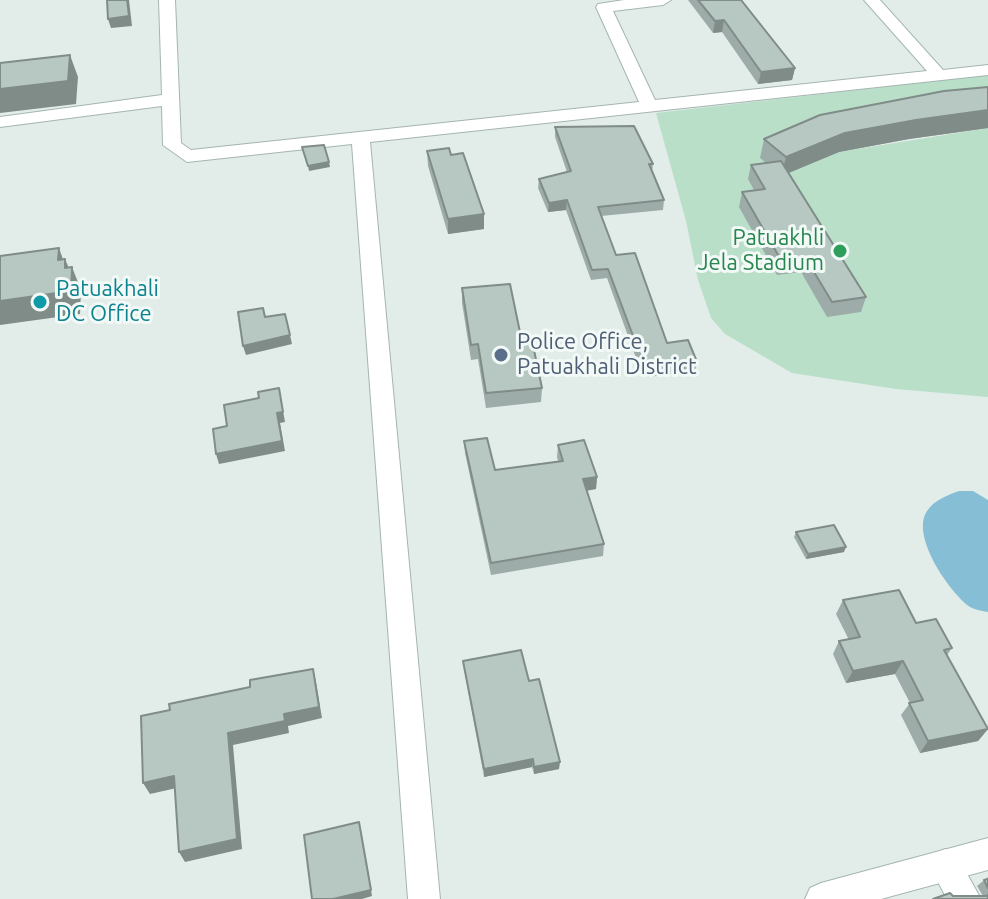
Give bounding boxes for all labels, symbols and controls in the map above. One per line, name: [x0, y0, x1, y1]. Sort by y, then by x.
place label: Patuakhli Jela Stadium: [698, 225, 824, 276]
marker: Patuakhli Jela Stadium: [831, 242, 849, 260]
place label: Patuakhali DC Office: [56, 276, 159, 328]
marker: Patuakhali DC Office: [31, 293, 49, 311]
place label: Police Office, Patuakhali District: [517, 329, 697, 380]
marker: Police Office, Patuakhali District: [492, 346, 510, 364]

